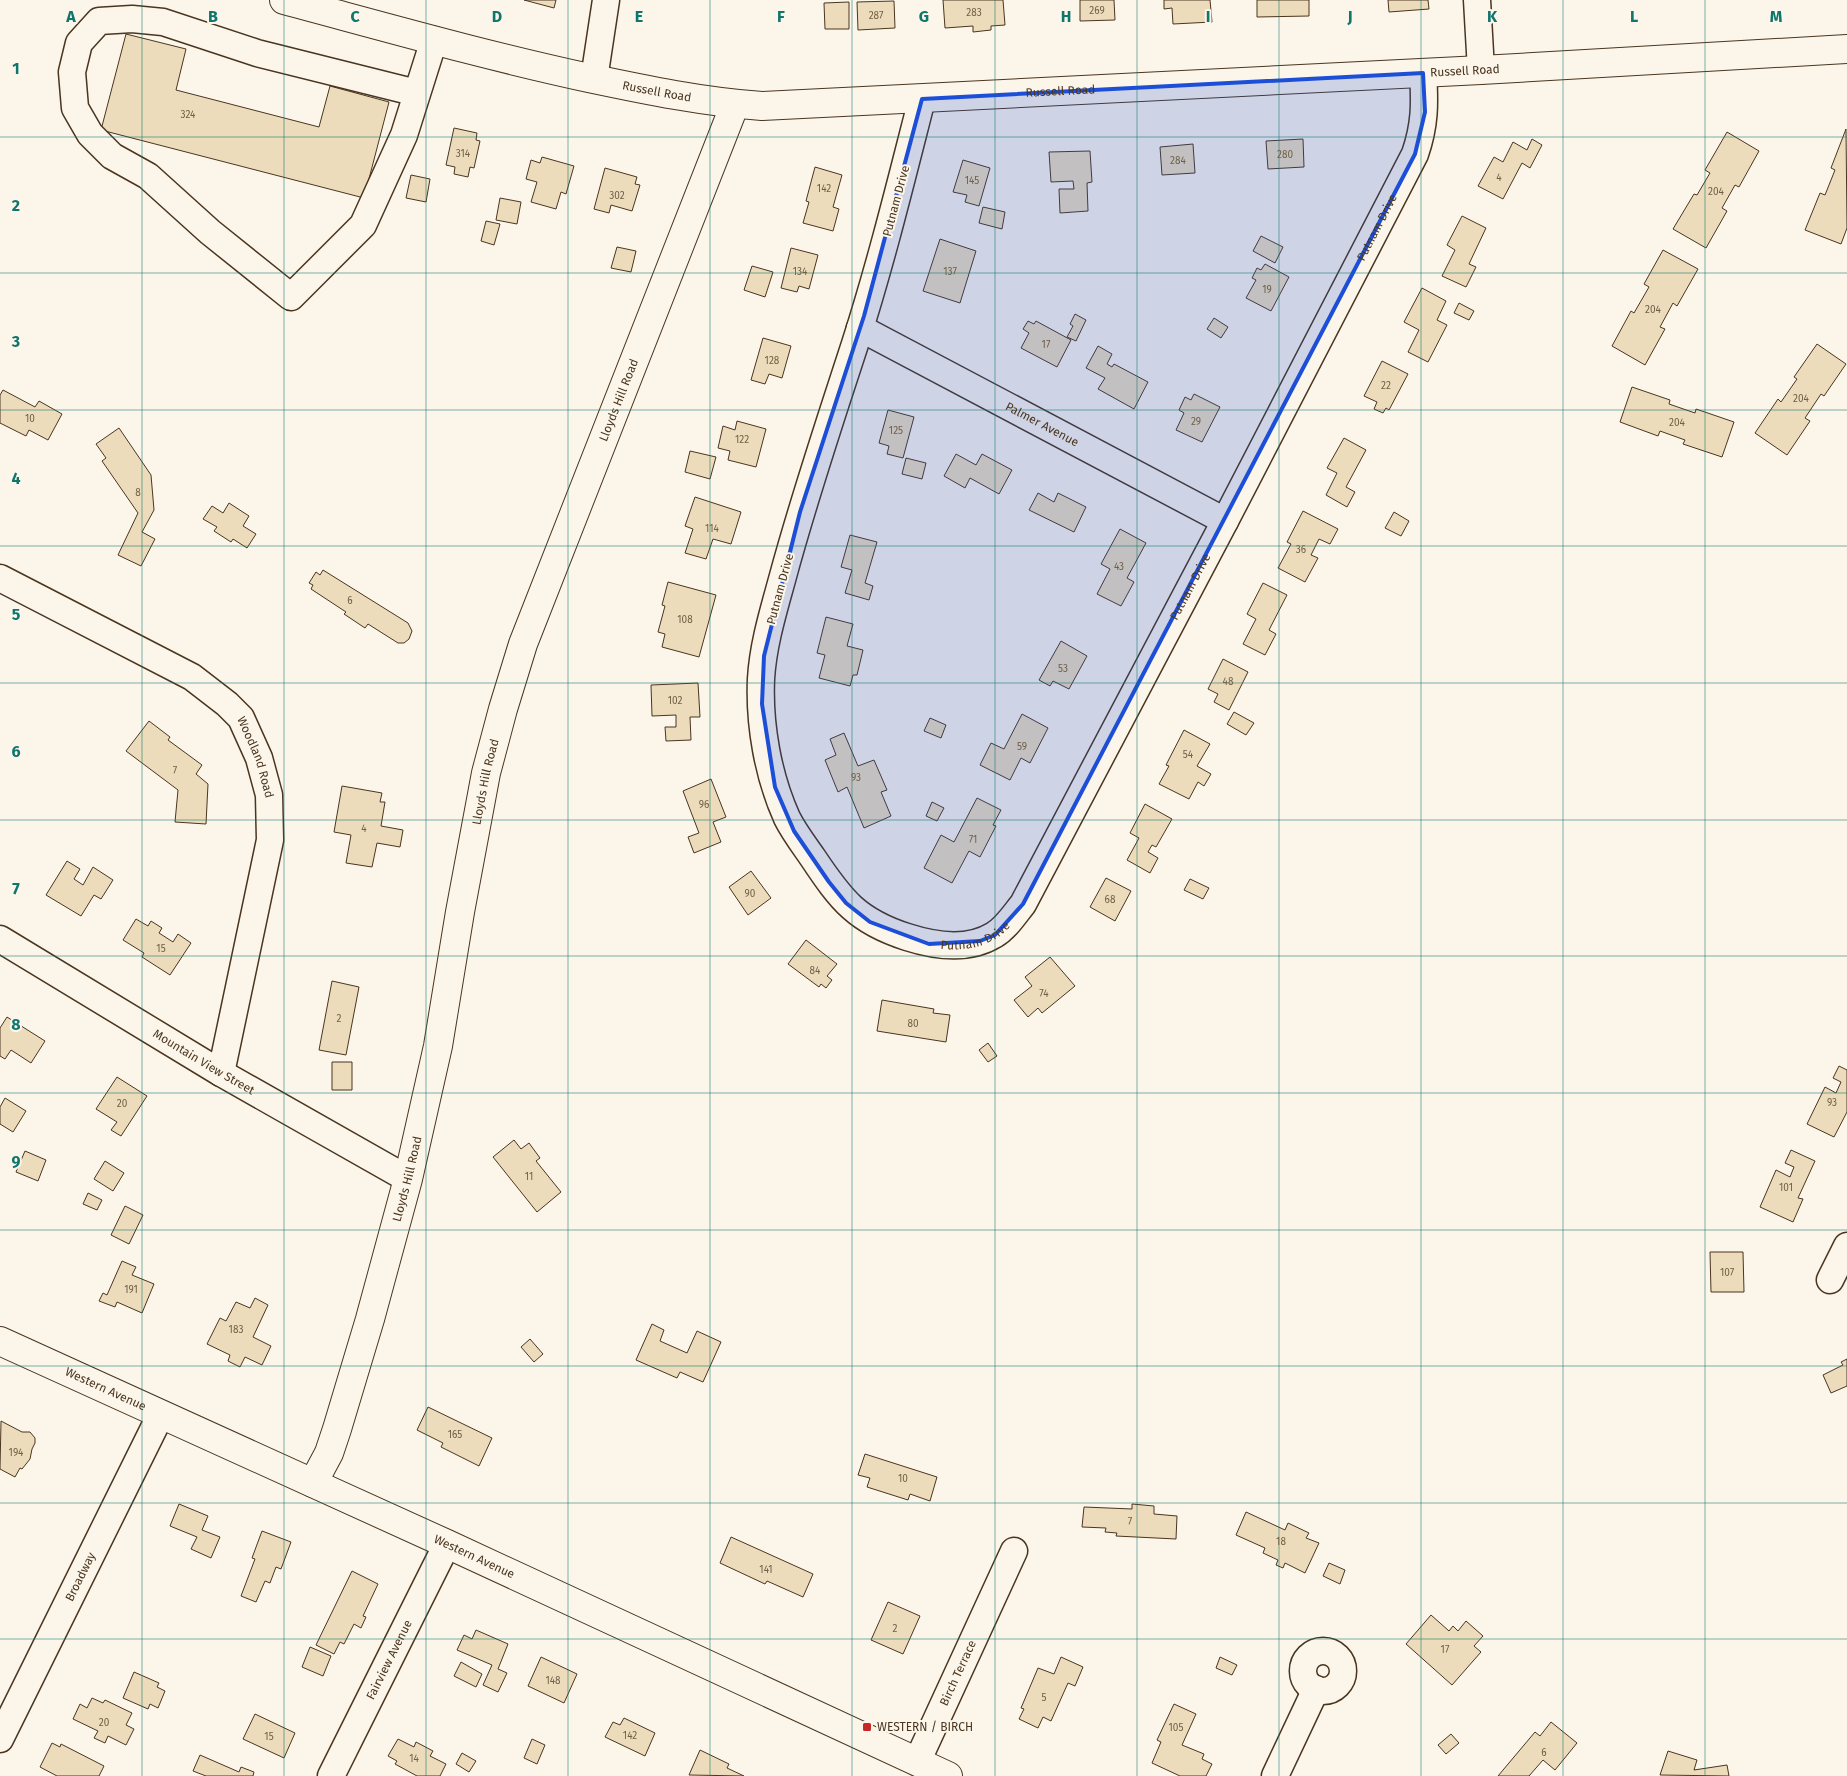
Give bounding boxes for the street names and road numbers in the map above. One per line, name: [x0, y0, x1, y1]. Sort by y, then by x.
street label: Russell Road: [1430, 62, 1500, 80]
street label: Russell Road: [621, 78, 692, 105]
street label: Russell Road: [1025, 82, 1096, 100]
street label: Putnam Drive: [880, 164, 912, 238]
street label: Putnam Drive: [1354, 192, 1400, 263]
street label: Lloyds Hill Road: [596, 357, 641, 443]
street label: Palmer Avenue: [1003, 399, 1081, 449]
street label: Putnam Drive: [1167, 551, 1214, 622]
street label: Putnam Drive: [764, 552, 796, 626]
street label: Woodland Road: [234, 714, 277, 800]
street label: Lloyds Hill Road: [469, 737, 502, 826]
street label: Putnam Drive: [940, 919, 1013, 952]
street label: Mountain View Street: [150, 1026, 258, 1098]
street label: Lloyds Hill Road: [390, 1135, 424, 1223]
street label: Western Avenue: [63, 1365, 148, 1413]
street label: Western Avenue: [432, 1532, 517, 1581]
street label: Broadway: [62, 1550, 98, 1604]
street label: Fairview Avenue: [363, 1618, 415, 1702]
street label: Birch Terrace: [937, 1638, 979, 1708]

